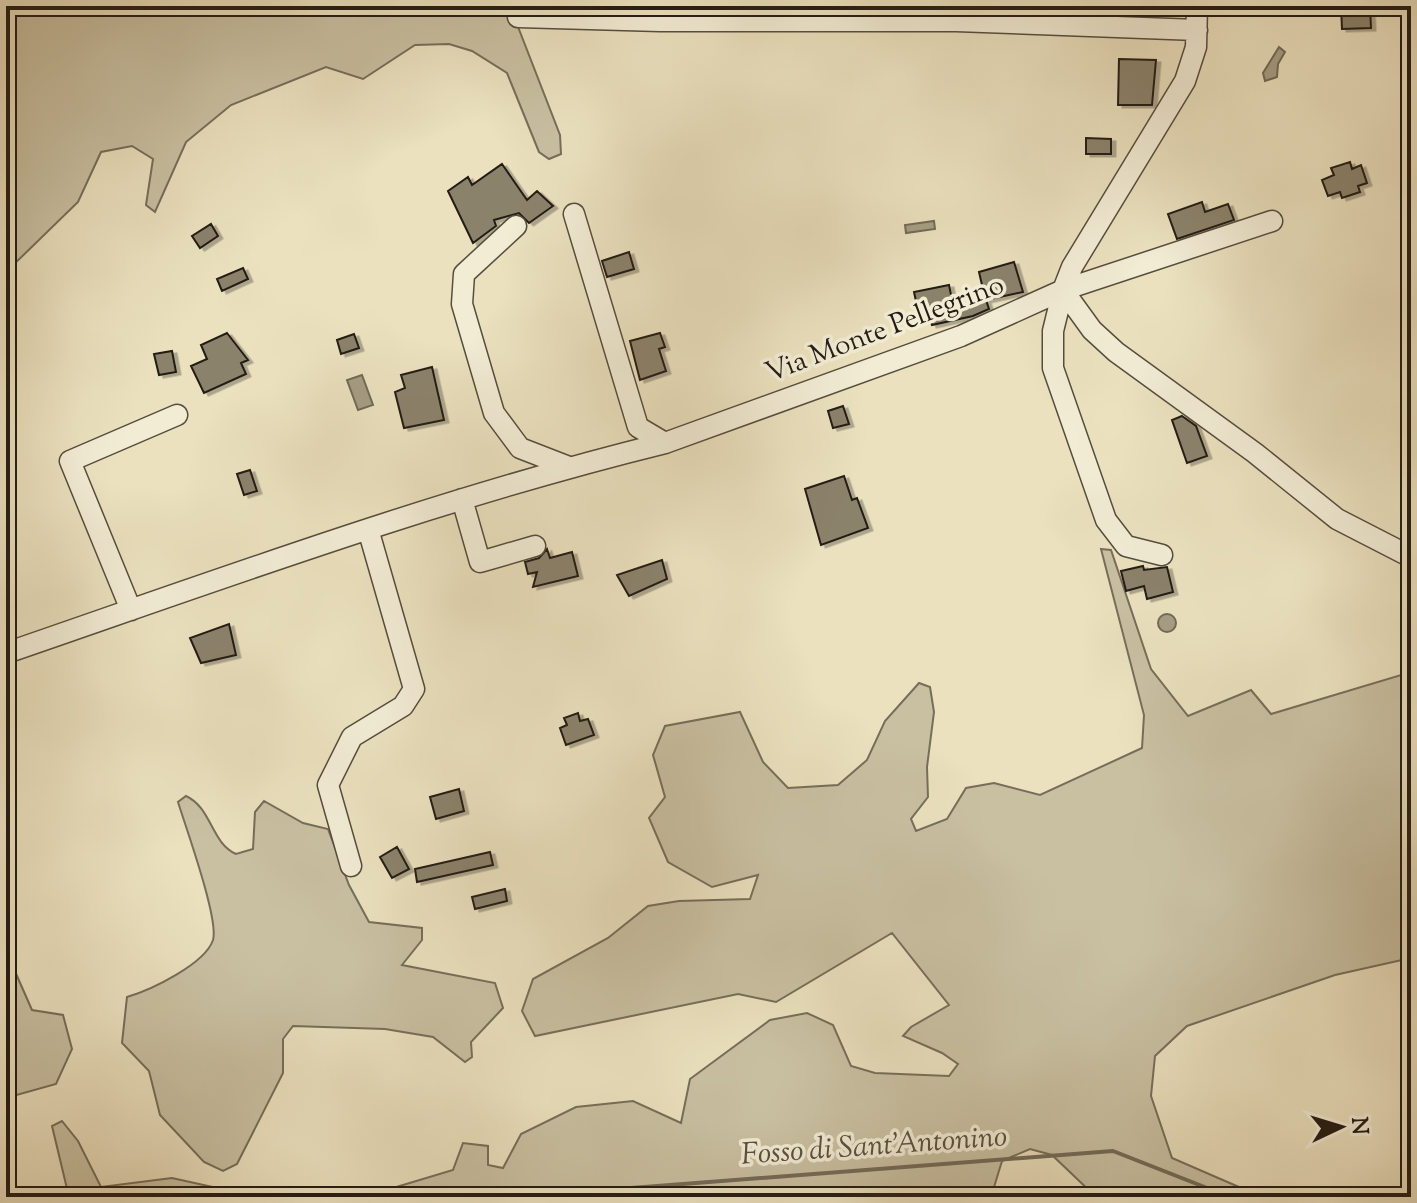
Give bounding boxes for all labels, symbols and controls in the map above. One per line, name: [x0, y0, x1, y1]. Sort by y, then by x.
street label: Via Monte Pellegrino: [760, 266, 1010, 394]
north arrow: [1301, 1087, 1381, 1167]
water label: Fosso di Sant'Antonino: [739, 1116, 1009, 1178]
text: N: [1341, 1116, 1375, 1136]

